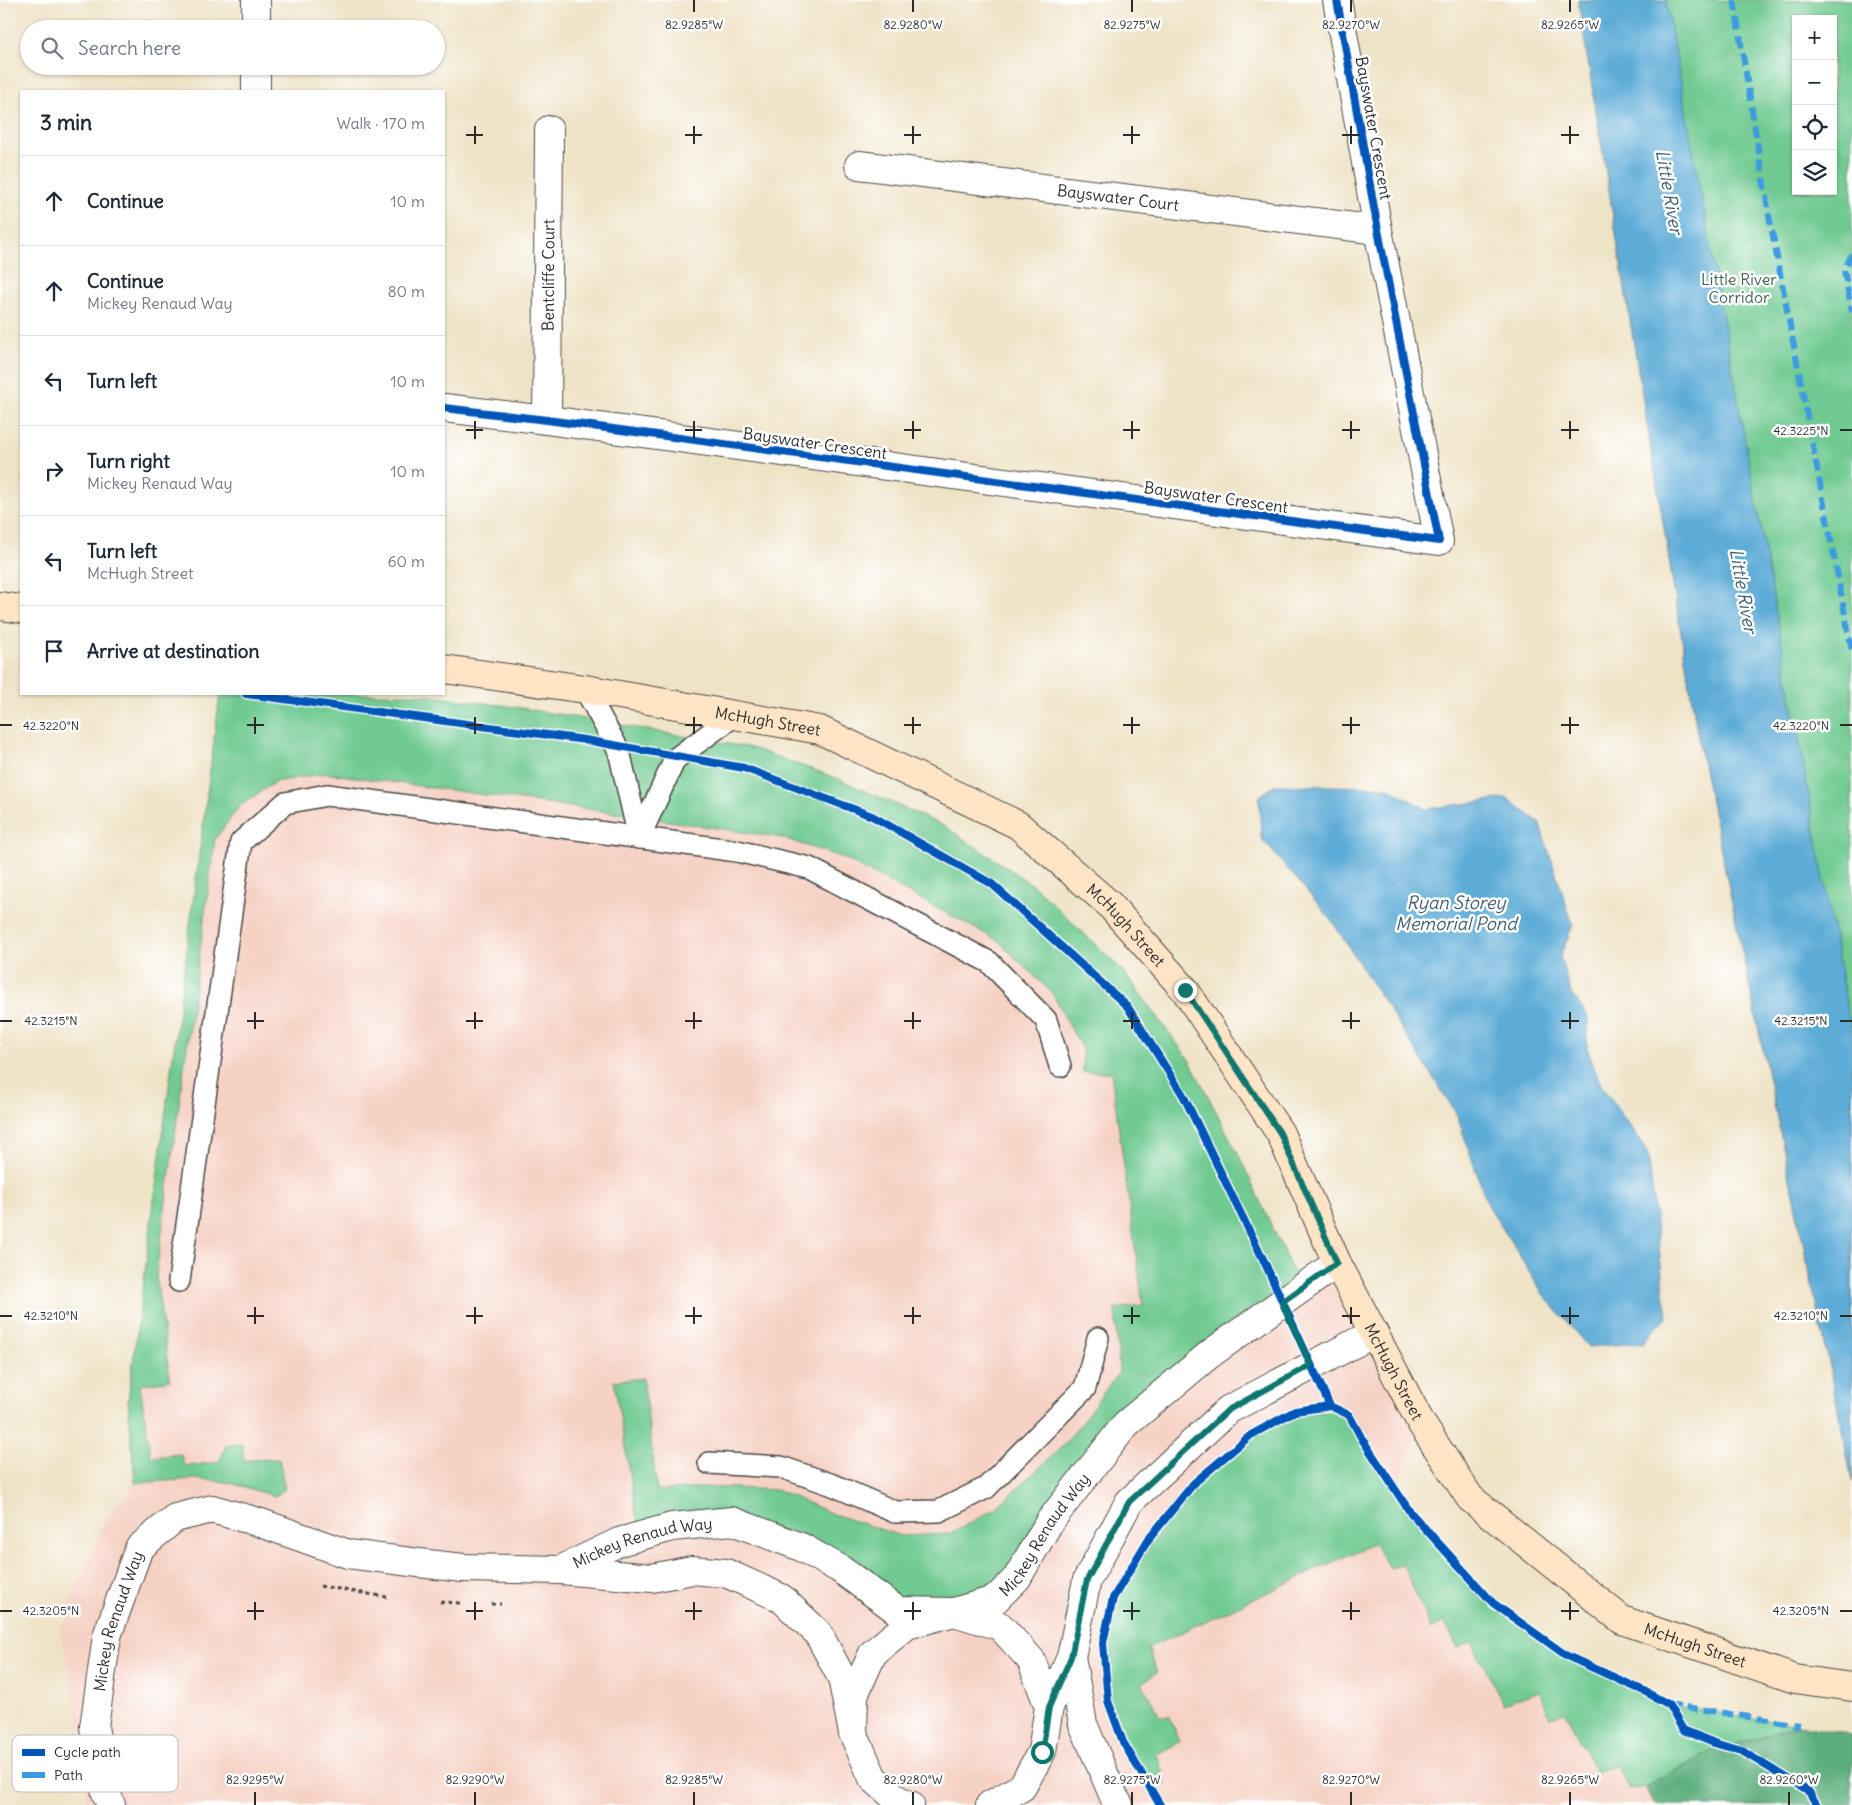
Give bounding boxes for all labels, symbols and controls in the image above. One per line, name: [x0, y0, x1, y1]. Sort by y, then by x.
map controls: [1792, 15, 1837, 195]
button: +: [1792, 15, 1837, 60]
text: 82.9285°W: [665, 17, 723, 32]
text: 82.9280°W: [883, 17, 943, 32]
text: 82.9275°W: [1103, 17, 1161, 32]
text: 82.9270°W: [1322, 17, 1380, 32]
text: 82.9265°W: [1541, 17, 1599, 32]
search box: [20, 20, 445, 75]
icon: search: [38, 34, 66, 62]
text: Search here: [78, 36, 181, 60]
street label: Bayswater Crescent: [1352, 55, 1397, 202]
button: −: [1792, 60, 1837, 105]
button: locate: [1792, 105, 1837, 150]
text: 3 min: [40, 109, 92, 136]
text: Walk · 170 m: [336, 113, 425, 133]
water label: Little River: [1651, 148, 1689, 238]
button: layers: [1792, 150, 1837, 195]
street label: Bayswater Court: [1056, 180, 1181, 215]
icon: ahead: [40, 187, 68, 215]
text: Continue: [87, 189, 164, 213]
text: 10 m: [390, 191, 425, 211]
street label: Bentcliffe Court: [538, 218, 558, 331]
text: Continue: [87, 269, 164, 293]
park label: Little River Corridor: [1701, 269, 1777, 307]
icon: ahead: [40, 277, 68, 305]
text: 80 m: [387, 281, 425, 301]
text: Mickey Renaud Way: [87, 293, 233, 313]
icon: left: [40, 367, 68, 395]
text: Turn left: [87, 369, 157, 393]
text: 10 m: [390, 371, 425, 391]
street label: Bayswater Crescent: [742, 423, 889, 463]
text: 42.3225°N: [1773, 423, 1829, 438]
text: Turn right: [87, 449, 170, 473]
icon: right: [40, 457, 68, 485]
text: 10 m: [390, 461, 425, 481]
text: Mickey Renaud Way: [87, 473, 233, 493]
street label: Bayswater Crescent: [1143, 477, 1290, 517]
text: Turn left: [87, 539, 157, 563]
icon: left: [40, 547, 68, 575]
water label: Little River: [1725, 547, 1763, 637]
text: 60 m: [387, 551, 425, 571]
text: McHugh Street: [87, 563, 193, 583]
icon: arrive: [40, 637, 68, 665]
text: Arrive at destination: [87, 639, 260, 663]
street label: McHugh Street: [714, 702, 823, 740]
text: 42.3220°N: [23, 718, 79, 733]
text: 42.3220°N: [1773, 718, 1829, 733]
street label: McHugh Street: [1083, 879, 1170, 971]
water label: Ryan Storey Memorial Pond: [1395, 891, 1519, 935]
route end: [1174, 979, 1197, 1002]
text: 42.3215°N: [24, 1013, 78, 1028]
text: 42.3215°N: [1774, 1013, 1828, 1028]
text: 42.3210°N: [24, 1308, 78, 1323]
text: 42.3210°N: [1774, 1308, 1828, 1323]
street label: McHugh Street: [1360, 1320, 1428, 1424]
street label: Mickey Renaud Way: [995, 1469, 1094, 1600]
street label: Mickey Renaud Way: [569, 1513, 713, 1573]
street label: Mickey Renaud Way: [89, 1548, 147, 1693]
text: 42.3205°N: [23, 1603, 79, 1618]
text: 42.3205°N: [1773, 1603, 1829, 1618]
street label: McHugh Street: [1642, 1618, 1749, 1672]
legend: [12, 1735, 178, 1792]
route start: [1031, 1741, 1054, 1764]
text: Cycle path: [54, 1743, 121, 1761]
text: Path: [54, 1766, 83, 1784]
text: 82.9295°W: [226, 1772, 284, 1787]
text: 82.9290°W: [445, 1772, 505, 1787]
text: 82.9285°W: [665, 1772, 723, 1787]
text: 82.9280°W: [883, 1772, 943, 1787]
text: 82.9275°W: [1103, 1772, 1161, 1787]
text: 82.9270°W: [1322, 1772, 1380, 1787]
text: 82.9265°W: [1541, 1772, 1599, 1787]
text: 82.9260°W: [1759, 1772, 1819, 1787]

